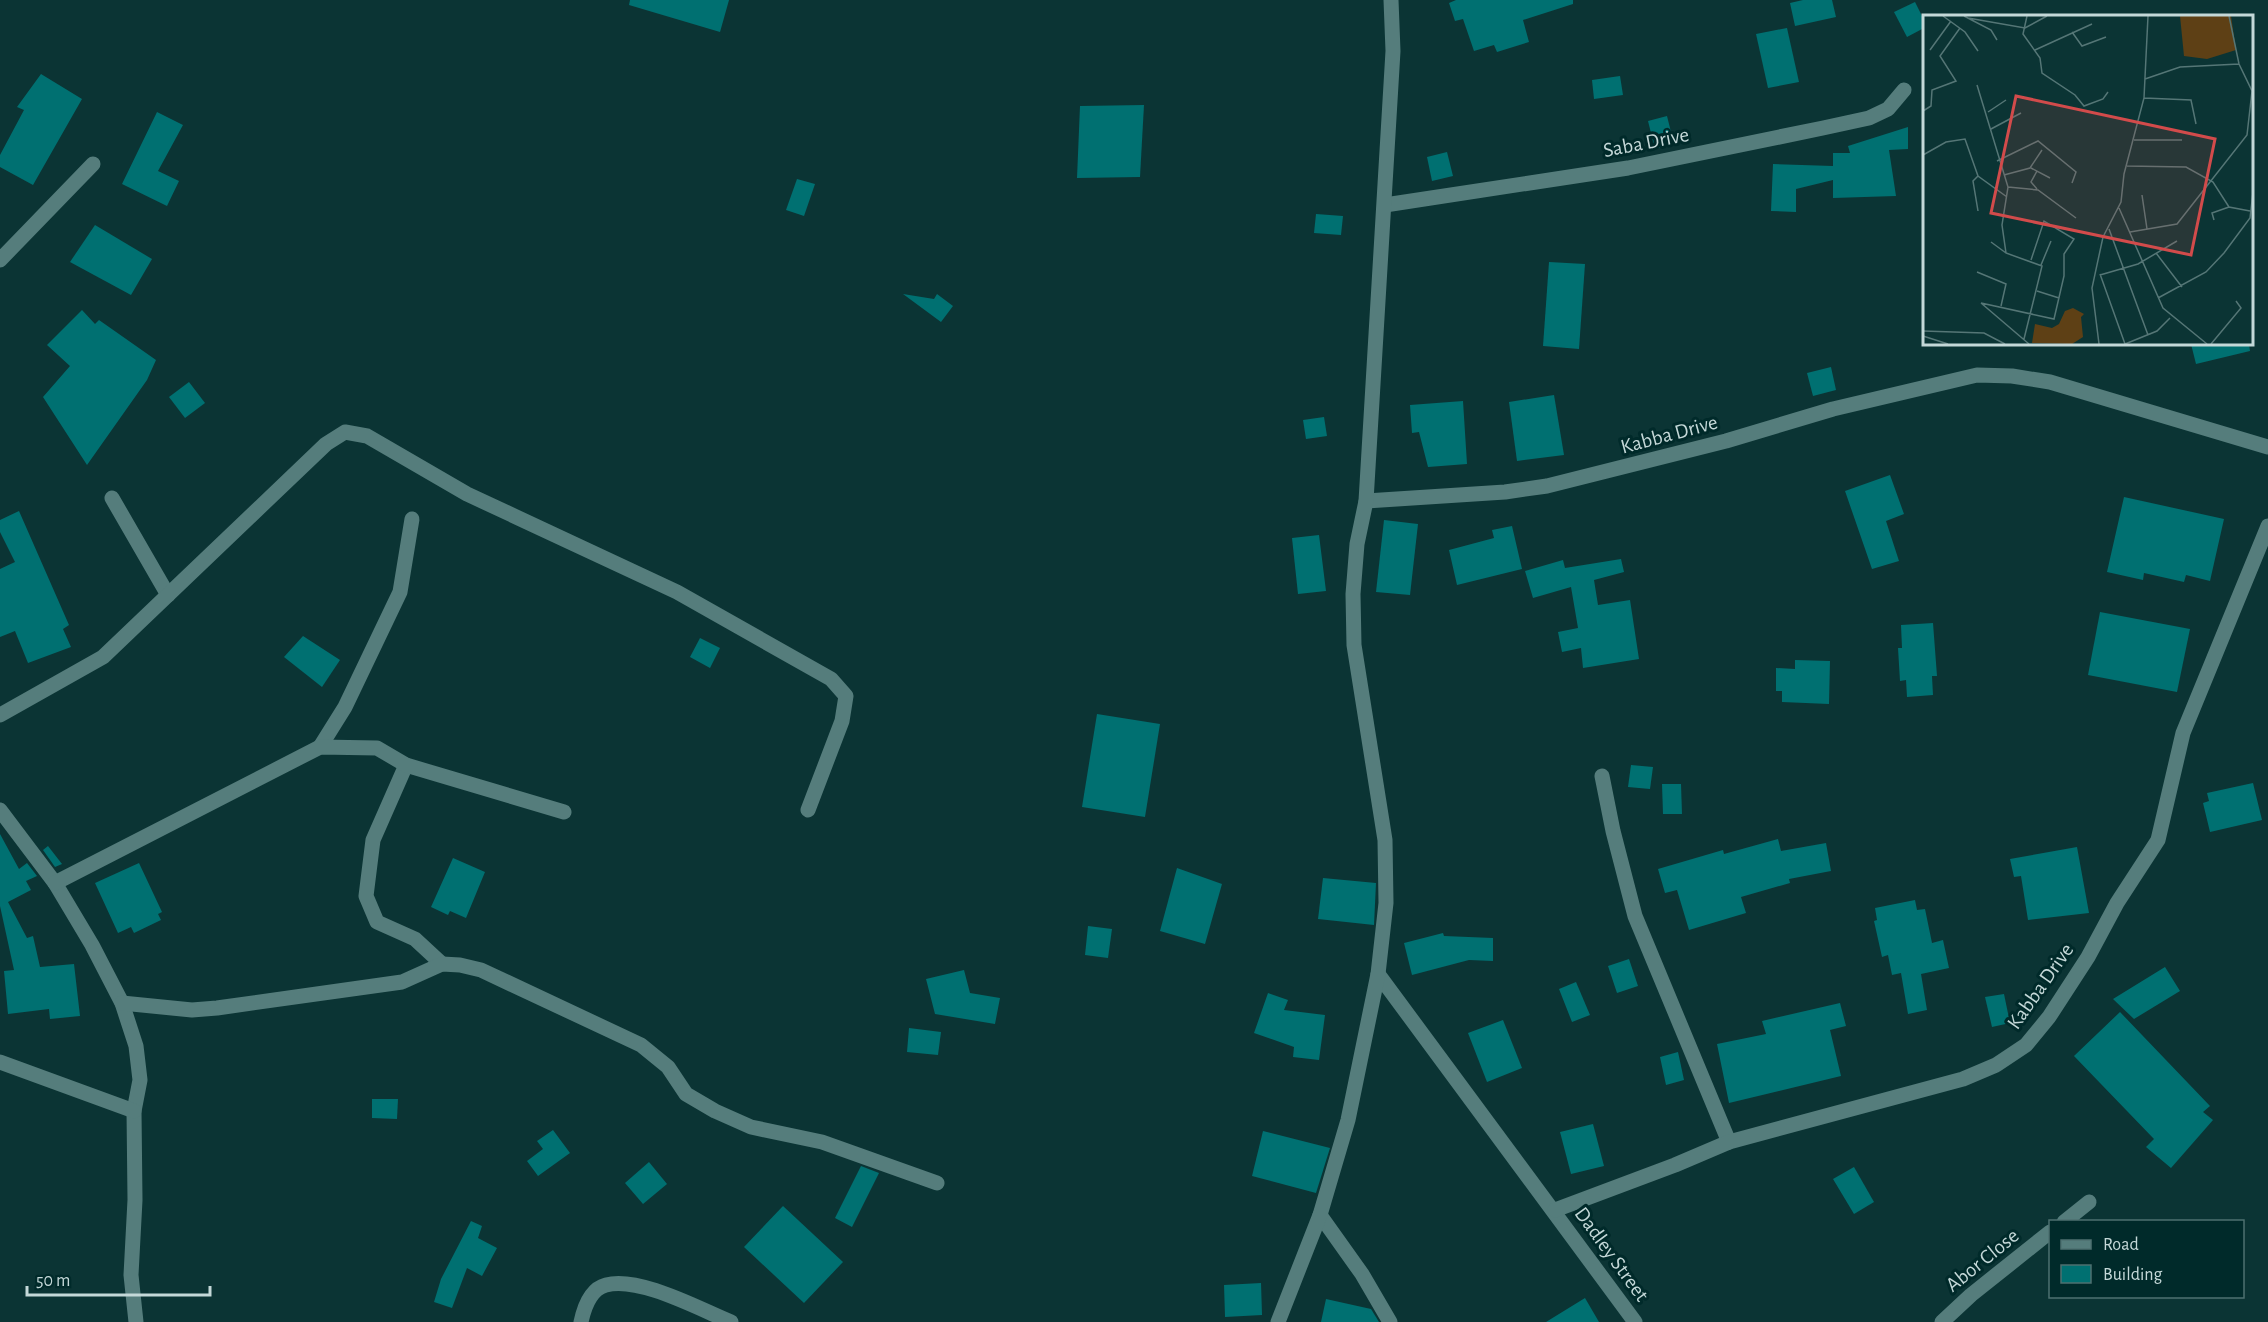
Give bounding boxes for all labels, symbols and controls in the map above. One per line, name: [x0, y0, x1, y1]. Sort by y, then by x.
inset map: [1923, 15, 2253, 345]
street label: Saba Drive: [1601, 124, 1691, 161]
street label: Kabba Drive: [1618, 411, 1720, 457]
street label: Kabba Drive: [2003, 940, 2078, 1033]
street label: Dadley Street: [1571, 1203, 1653, 1306]
legend: [2049, 1220, 2244, 1298]
street label: Abor Close: [1942, 1225, 2023, 1296]
text: Road: [2103, 1236, 2139, 1254]
scale bar: [27, 1259, 210, 1297]
text: Building: [2103, 1266, 2163, 1284]
text: 50 m: [36, 1272, 70, 1290]

